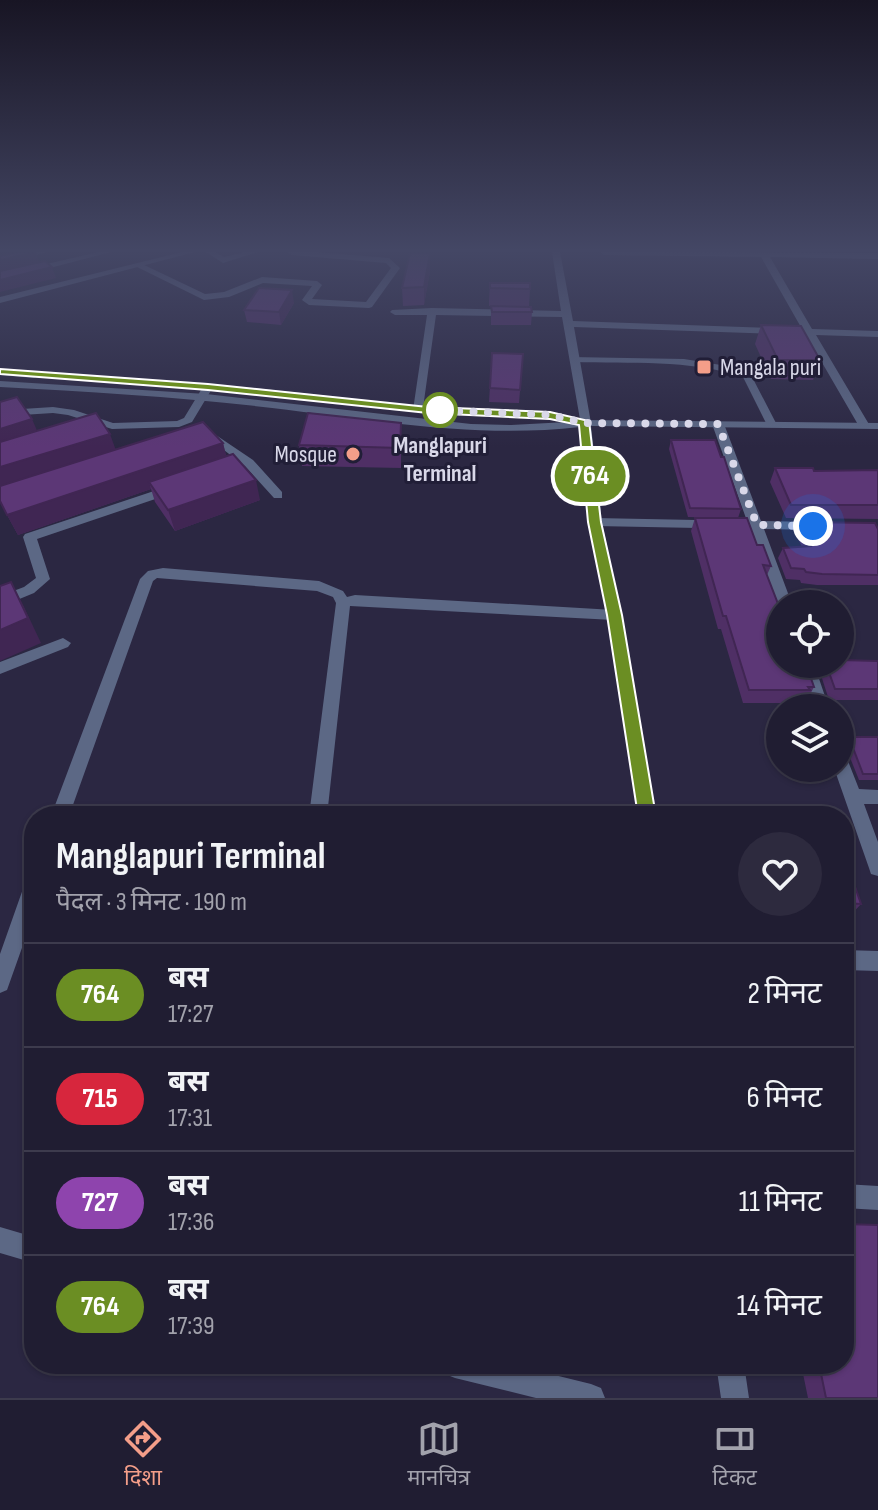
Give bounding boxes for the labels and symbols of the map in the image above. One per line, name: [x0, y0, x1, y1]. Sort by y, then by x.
place label: Mangala puri: [720, 353, 821, 382]
marker: Mangala puri: [695, 358, 713, 376]
marker: Manglapuri Terminal: [423, 393, 457, 427]
place label: Manglapuri Terminal: [393, 431, 487, 488]
place label: Mosque: [275, 440, 337, 469]
marker: Mosque: [344, 445, 362, 463]
line badge: 764: [544, 450, 636, 502]
your location: [793, 506, 833, 546]

